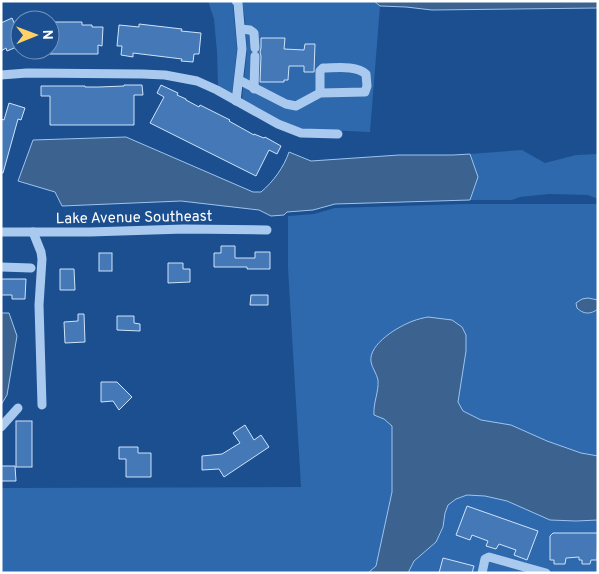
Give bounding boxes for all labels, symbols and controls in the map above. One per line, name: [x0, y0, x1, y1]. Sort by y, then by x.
north arrow: [10, 10, 60, 60]
text: N: [38, 30, 55, 40]
street label: Lake Avenue Southeast: [56, 208, 212, 229]

